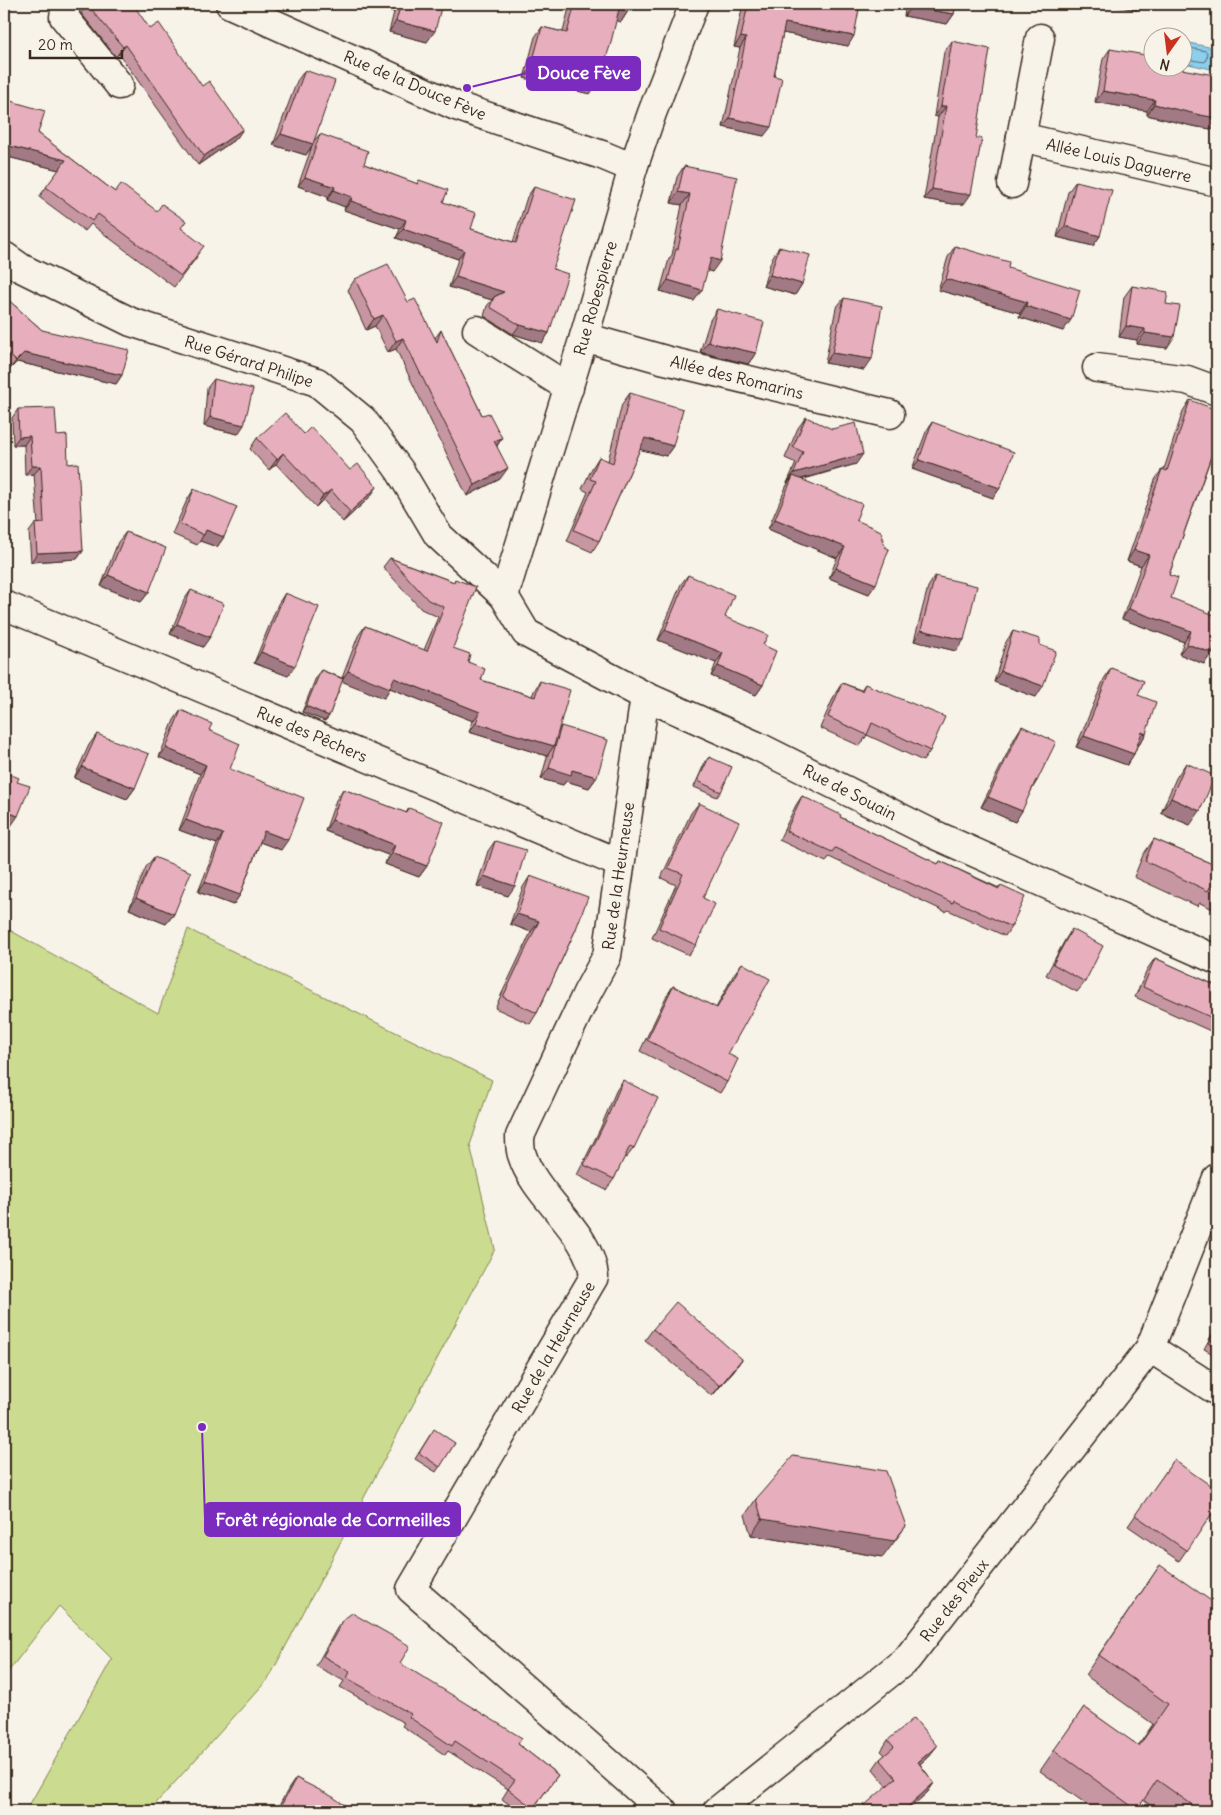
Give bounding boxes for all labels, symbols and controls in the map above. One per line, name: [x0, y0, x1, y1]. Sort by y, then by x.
scale bar: [30, 28, 122, 60]
north arrow: [1144, 28, 1194, 78]
text: 20 m: [38, 35, 73, 54]
street label: Rue de la Douce Fève: [341, 46, 489, 124]
text: N: [1158, 55, 1172, 75]
callout: Douce Fève: [527, 57, 640, 90]
text: Douce Fève: [537, 61, 631, 84]
street label: Allée Louis Daguerre: [1044, 134, 1194, 186]
street label: Rue Robespierre: [569, 238, 621, 358]
street label: Rue Gérard Philipe: [182, 331, 316, 391]
street label: Allée des Romarins: [668, 351, 806, 403]
street label: Rue des Pêchers: [254, 702, 370, 766]
street label: Rue de Souain: [800, 760, 900, 824]
street label: Rue de la Heurneuse: [598, 801, 638, 951]
street label: Rue de la Heurneuse: [507, 1277, 599, 1417]
callout: Forêt régionale de Cormeilles: [205, 1503, 460, 1536]
text: Forêt régionale de Cormeilles: [216, 1508, 450, 1531]
street label: Rue des Pieux: [915, 1554, 993, 1646]

